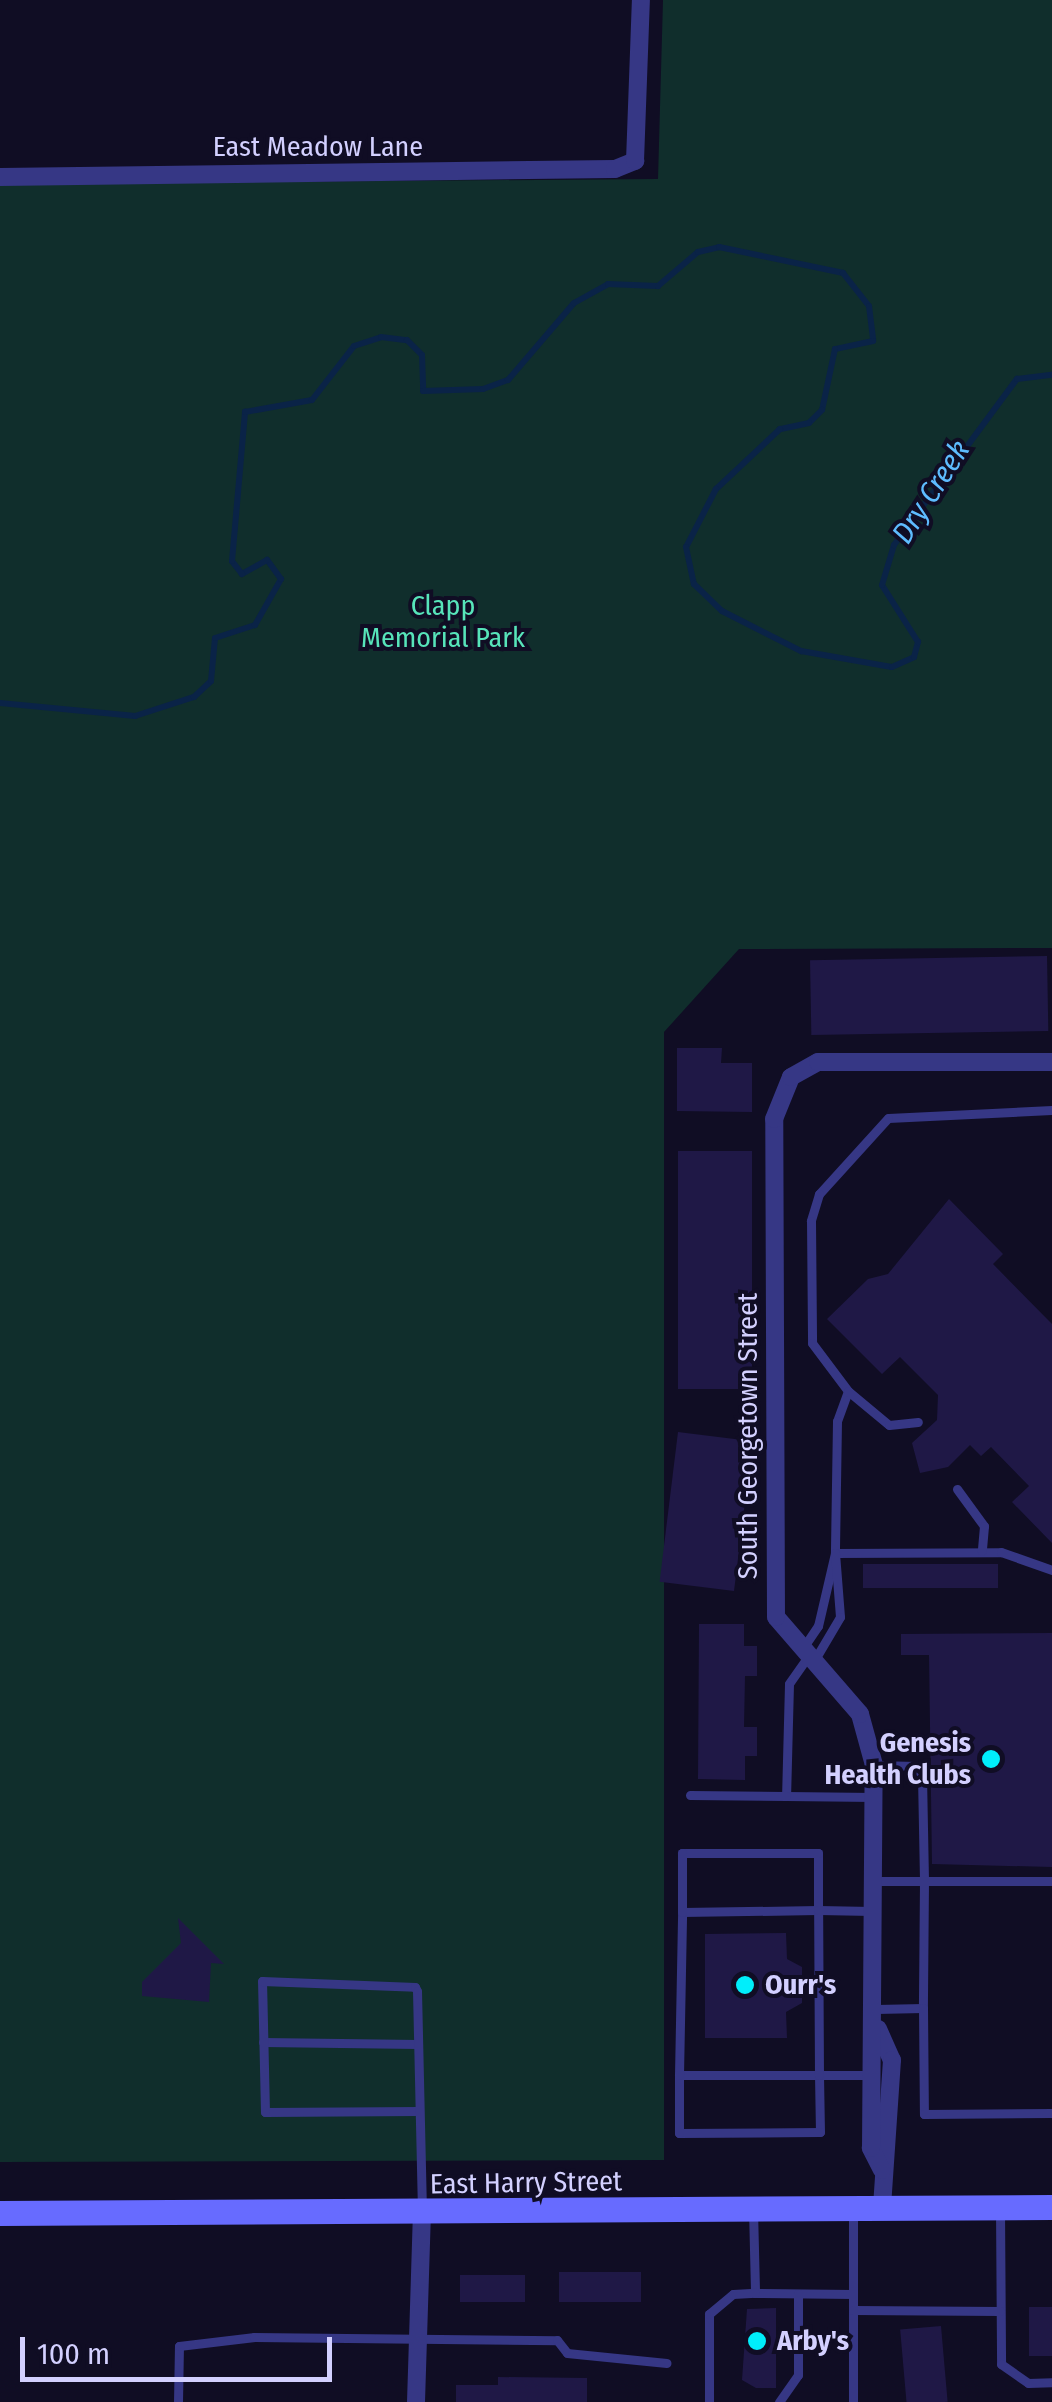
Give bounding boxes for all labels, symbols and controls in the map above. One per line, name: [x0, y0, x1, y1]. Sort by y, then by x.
street label: East Meadow Lane: [213, 130, 423, 164]
water label: Dry Creek: [884, 434, 978, 550]
park label: Clapp Memorial Park: [361, 589, 525, 655]
street label: South Georgetown Street: [731, 1293, 765, 1579]
place label: Genesis Health Clubs: [825, 1726, 971, 1792]
marker: Genesis Health Clubs: [980, 1748, 1002, 1770]
place label: Ourr's: [765, 1968, 836, 2002]
marker: Ourr's: [734, 1974, 756, 1996]
street label: East Harry Street: [430, 2165, 622, 2201]
scale bar: [25, 2317, 338, 2379]
place label: Arby's: [777, 2324, 849, 2358]
marker: Arby's: [746, 2330, 768, 2352]
text: 100 m: [37, 2336, 110, 2372]

